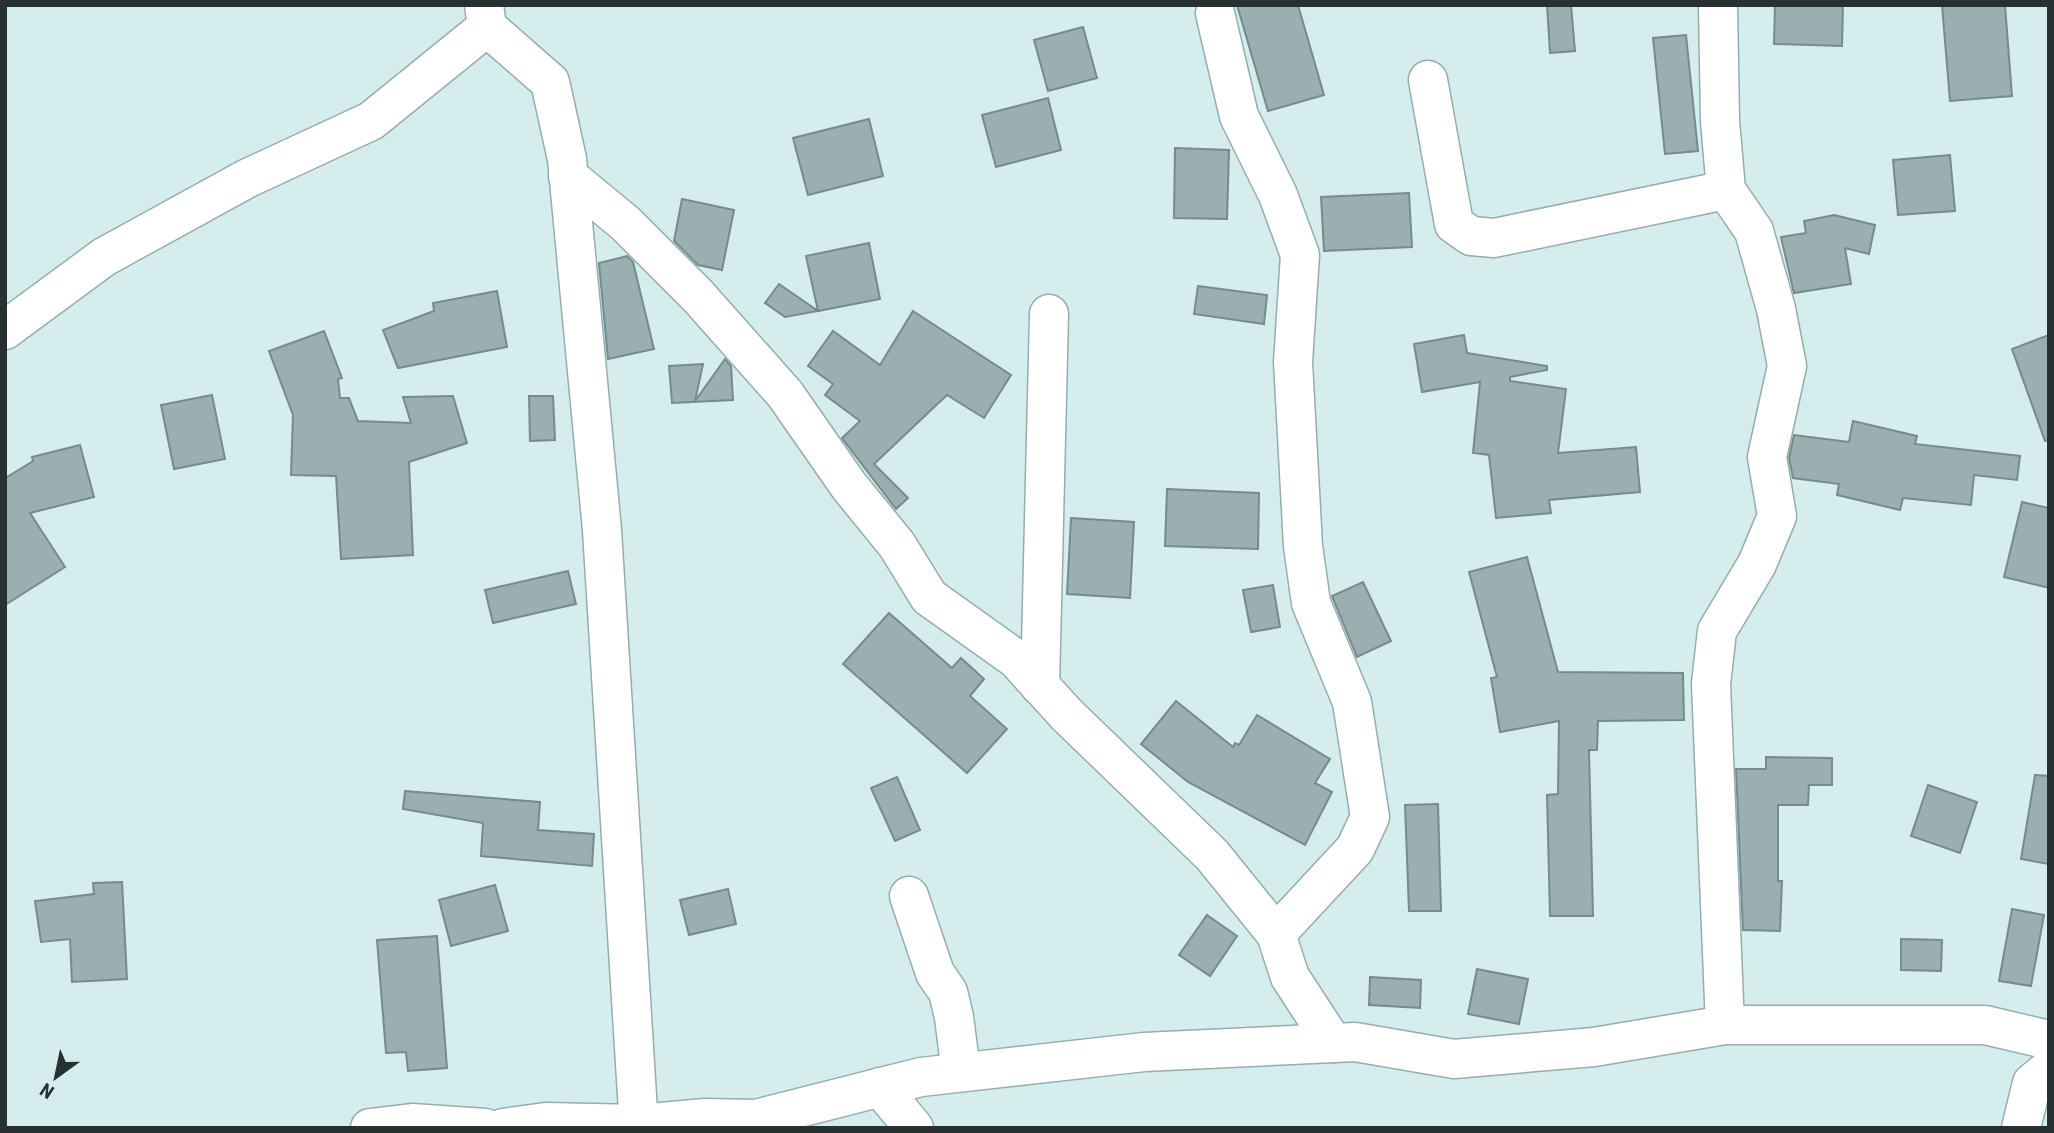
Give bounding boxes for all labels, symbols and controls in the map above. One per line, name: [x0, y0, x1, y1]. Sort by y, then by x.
north arrow: [21, 1042, 91, 1112]
text: N: [36, 1078, 58, 1104]

